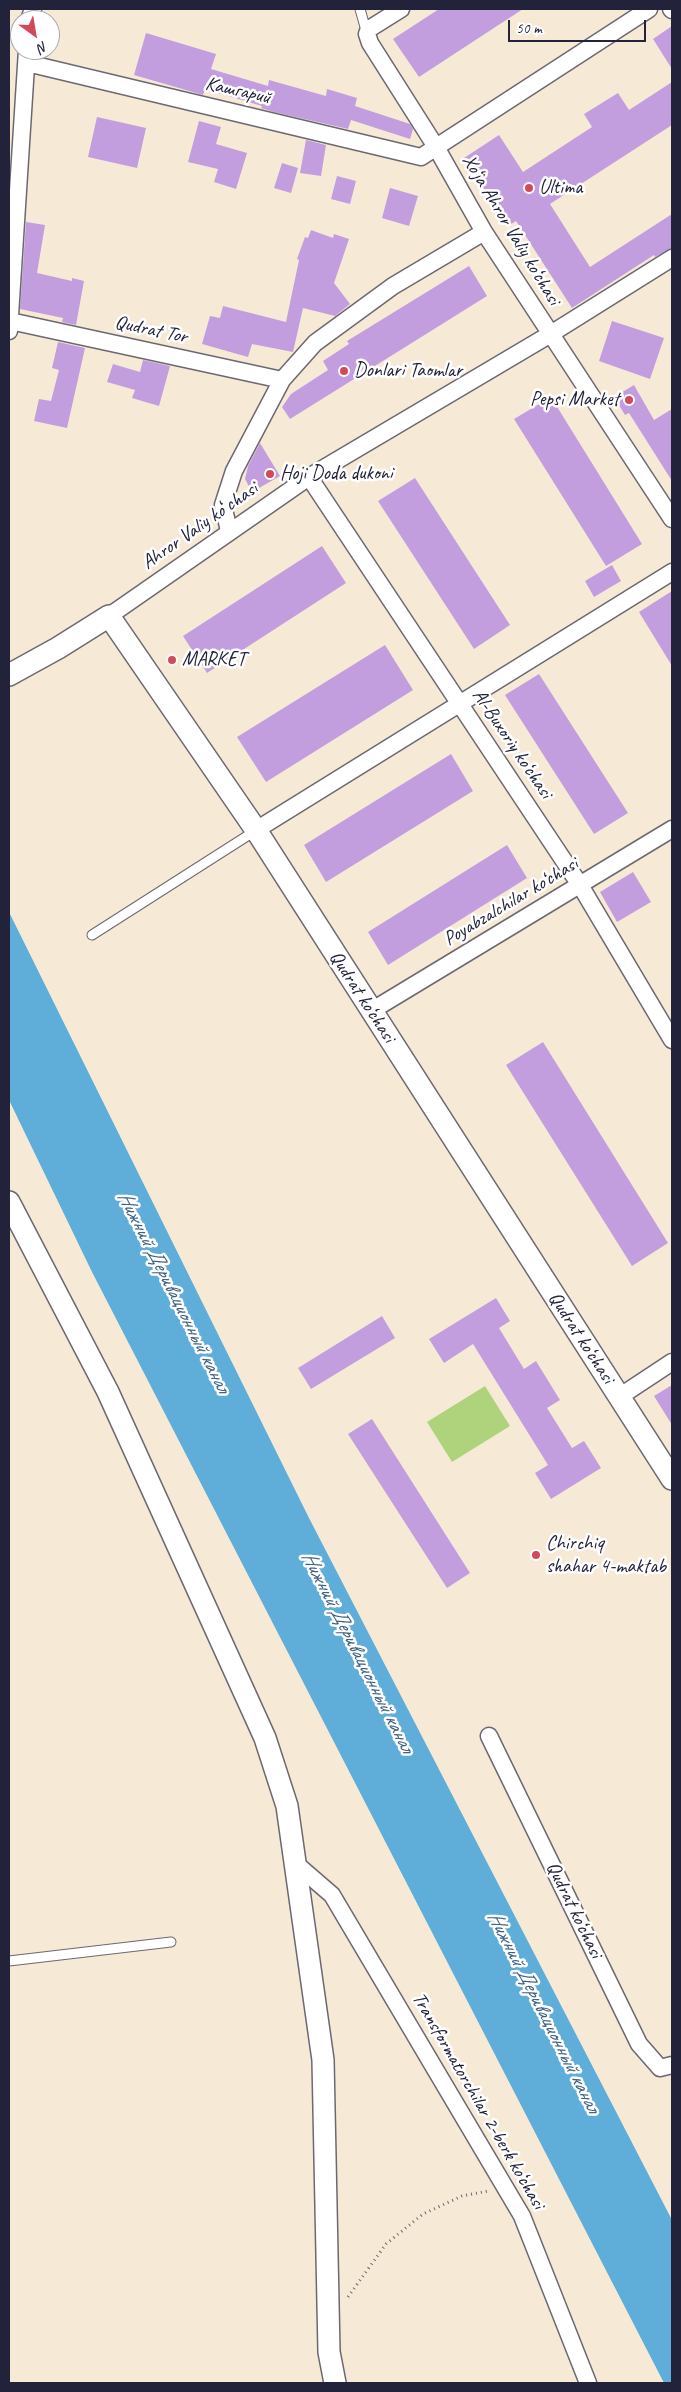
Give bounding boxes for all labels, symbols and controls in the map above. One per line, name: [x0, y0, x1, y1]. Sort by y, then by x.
north arrow: [10, 10, 60, 60]
scale bar: [511, 10, 648, 42]
text: 50 m: [516, 19, 542, 38]
text: N: [35, 38, 51, 57]
street label: Кашгарий: [203, 72, 273, 110]
street label: Xo‘ja Ahror Valiy ko‘chasi: [457, 150, 565, 310]
place label: Ultima: [539, 176, 582, 200]
marker: Ultima: [523, 182, 535, 194]
street label: Qudrat Tor: [113, 311, 189, 349]
place label: Donlari Taomlar: [354, 359, 462, 383]
marker: Donlari Taomlar: [338, 365, 350, 377]
place label: Pepsi Market: [530, 388, 619, 412]
marker: Pepsi Market: [623, 394, 635, 406]
place label: Hoji Doda dukoni: [280, 462, 393, 486]
marker: Hoji Doda dukoni: [264, 468, 276, 480]
street label: Ahror Valiy koʻchasi: [137, 477, 263, 575]
place label: MARKET: [182, 648, 246, 672]
marker: MARKET: [166, 654, 178, 666]
street label: Al-Buxoriy ko‘chasi: [467, 685, 557, 803]
street label: Poyabzalchilar ko‘chasi: [439, 852, 583, 952]
street label: Qudrat ko‘chasi: [324, 947, 400, 1047]
water label: Нижний Деривационный канал: [111, 1187, 235, 1397]
street label: Qudrat ko‘chasi: [543, 1288, 619, 1388]
place label: Chirchiq shahar 4-maktab: [546, 1532, 666, 1579]
water label: Нижний Деривационный канал: [295, 1547, 419, 1757]
marker: Chirchiq shahar 4-maktab: [530, 1549, 542, 1561]
street label: Qudrat ko‘chasi: [540, 1858, 608, 1962]
water label: Нижний Деривационный канал: [481, 1907, 605, 2117]
street label: Transformatorchilar 2-berk ko‘chasi: [406, 1988, 550, 2214]

